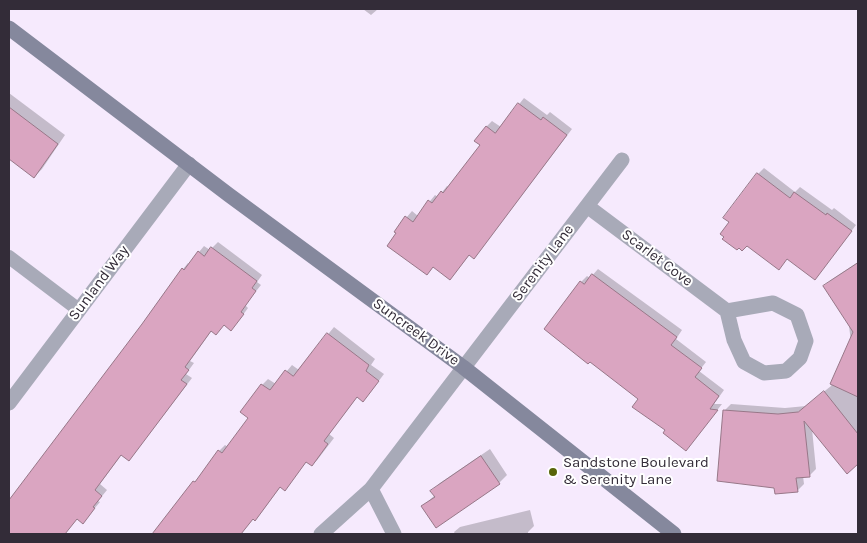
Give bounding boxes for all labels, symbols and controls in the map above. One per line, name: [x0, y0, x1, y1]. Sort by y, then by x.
street label: Serenity Lane: [508, 221, 578, 305]
street label: Scarlet Cove: [618, 225, 696, 291]
street label: Sunland Way: [65, 242, 133, 324]
street label: Suncreek Drive: [369, 295, 463, 369]
place label: Sandstone Boulevard & Serenity Lane: [563, 454, 709, 489]
marker: Sandstone Boulevard & Serenity Lane: [547, 466, 559, 478]

